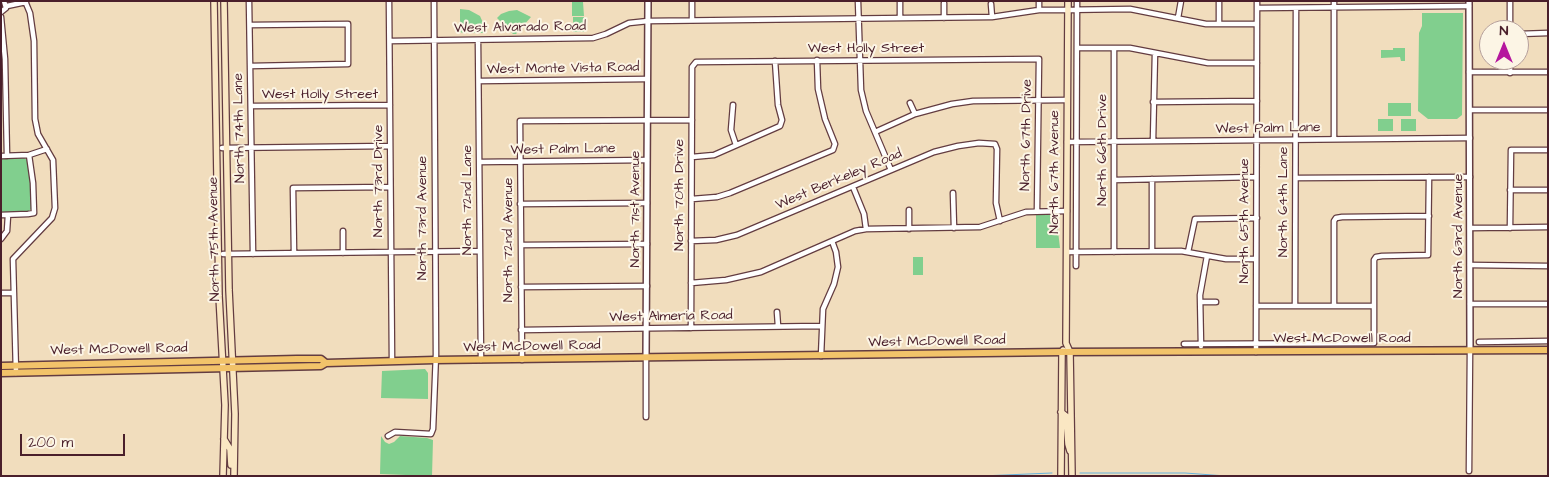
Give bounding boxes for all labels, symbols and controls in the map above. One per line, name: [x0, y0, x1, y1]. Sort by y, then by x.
street label: West Alvarado Road: [454, 18, 586, 38]
north arrow: [1479, 20, 1529, 70]
text: N: [1500, 21, 1508, 41]
street label: West Holly Street: [808, 41, 924, 57]
street label: West Monte Vista Road: [486, 59, 640, 79]
street label: North 74th Lane: [231, 73, 249, 183]
street label: North 67th Drive: [1018, 79, 1036, 191]
street label: West Holly Street: [262, 87, 378, 103]
street label: North 66th Drive: [1095, 94, 1111, 206]
street label: North 67th Avenue: [1047, 110, 1063, 234]
street label: West Palm Lane: [1215, 120, 1321, 138]
street label: North 73rd Drive: [371, 125, 387, 237]
street label: North 70th Drive: [672, 139, 688, 251]
street label: West Palm Lane: [510, 141, 616, 159]
street label: North 72nd Lane: [460, 145, 476, 255]
street label: West Berkeley Road: [773, 146, 905, 214]
street label: North 64th Lane: [1276, 147, 1292, 257]
street label: North 71st Avenue: [628, 151, 644, 267]
street label: North 73rd Avenue: [415, 156, 431, 280]
street label: North 65th Avenue: [1237, 159, 1253, 283]
street label: North 63rd Avenue: [1451, 174, 1467, 298]
street label: North 75th Avenue: [206, 176, 224, 302]
street label: North 72nd Avenue: [501, 178, 517, 302]
street label: West Almeria Road: [609, 308, 733, 326]
street label: West McDowell Road: [1273, 331, 1411, 347]
street label: West McDowell Road: [868, 332, 1006, 352]
street label: West McDowell Road: [463, 337, 601, 357]
street label: West McDowell Road: [50, 340, 188, 360]
scale bar: [22, 424, 128, 456]
text: 200 m: [28, 432, 73, 453]

